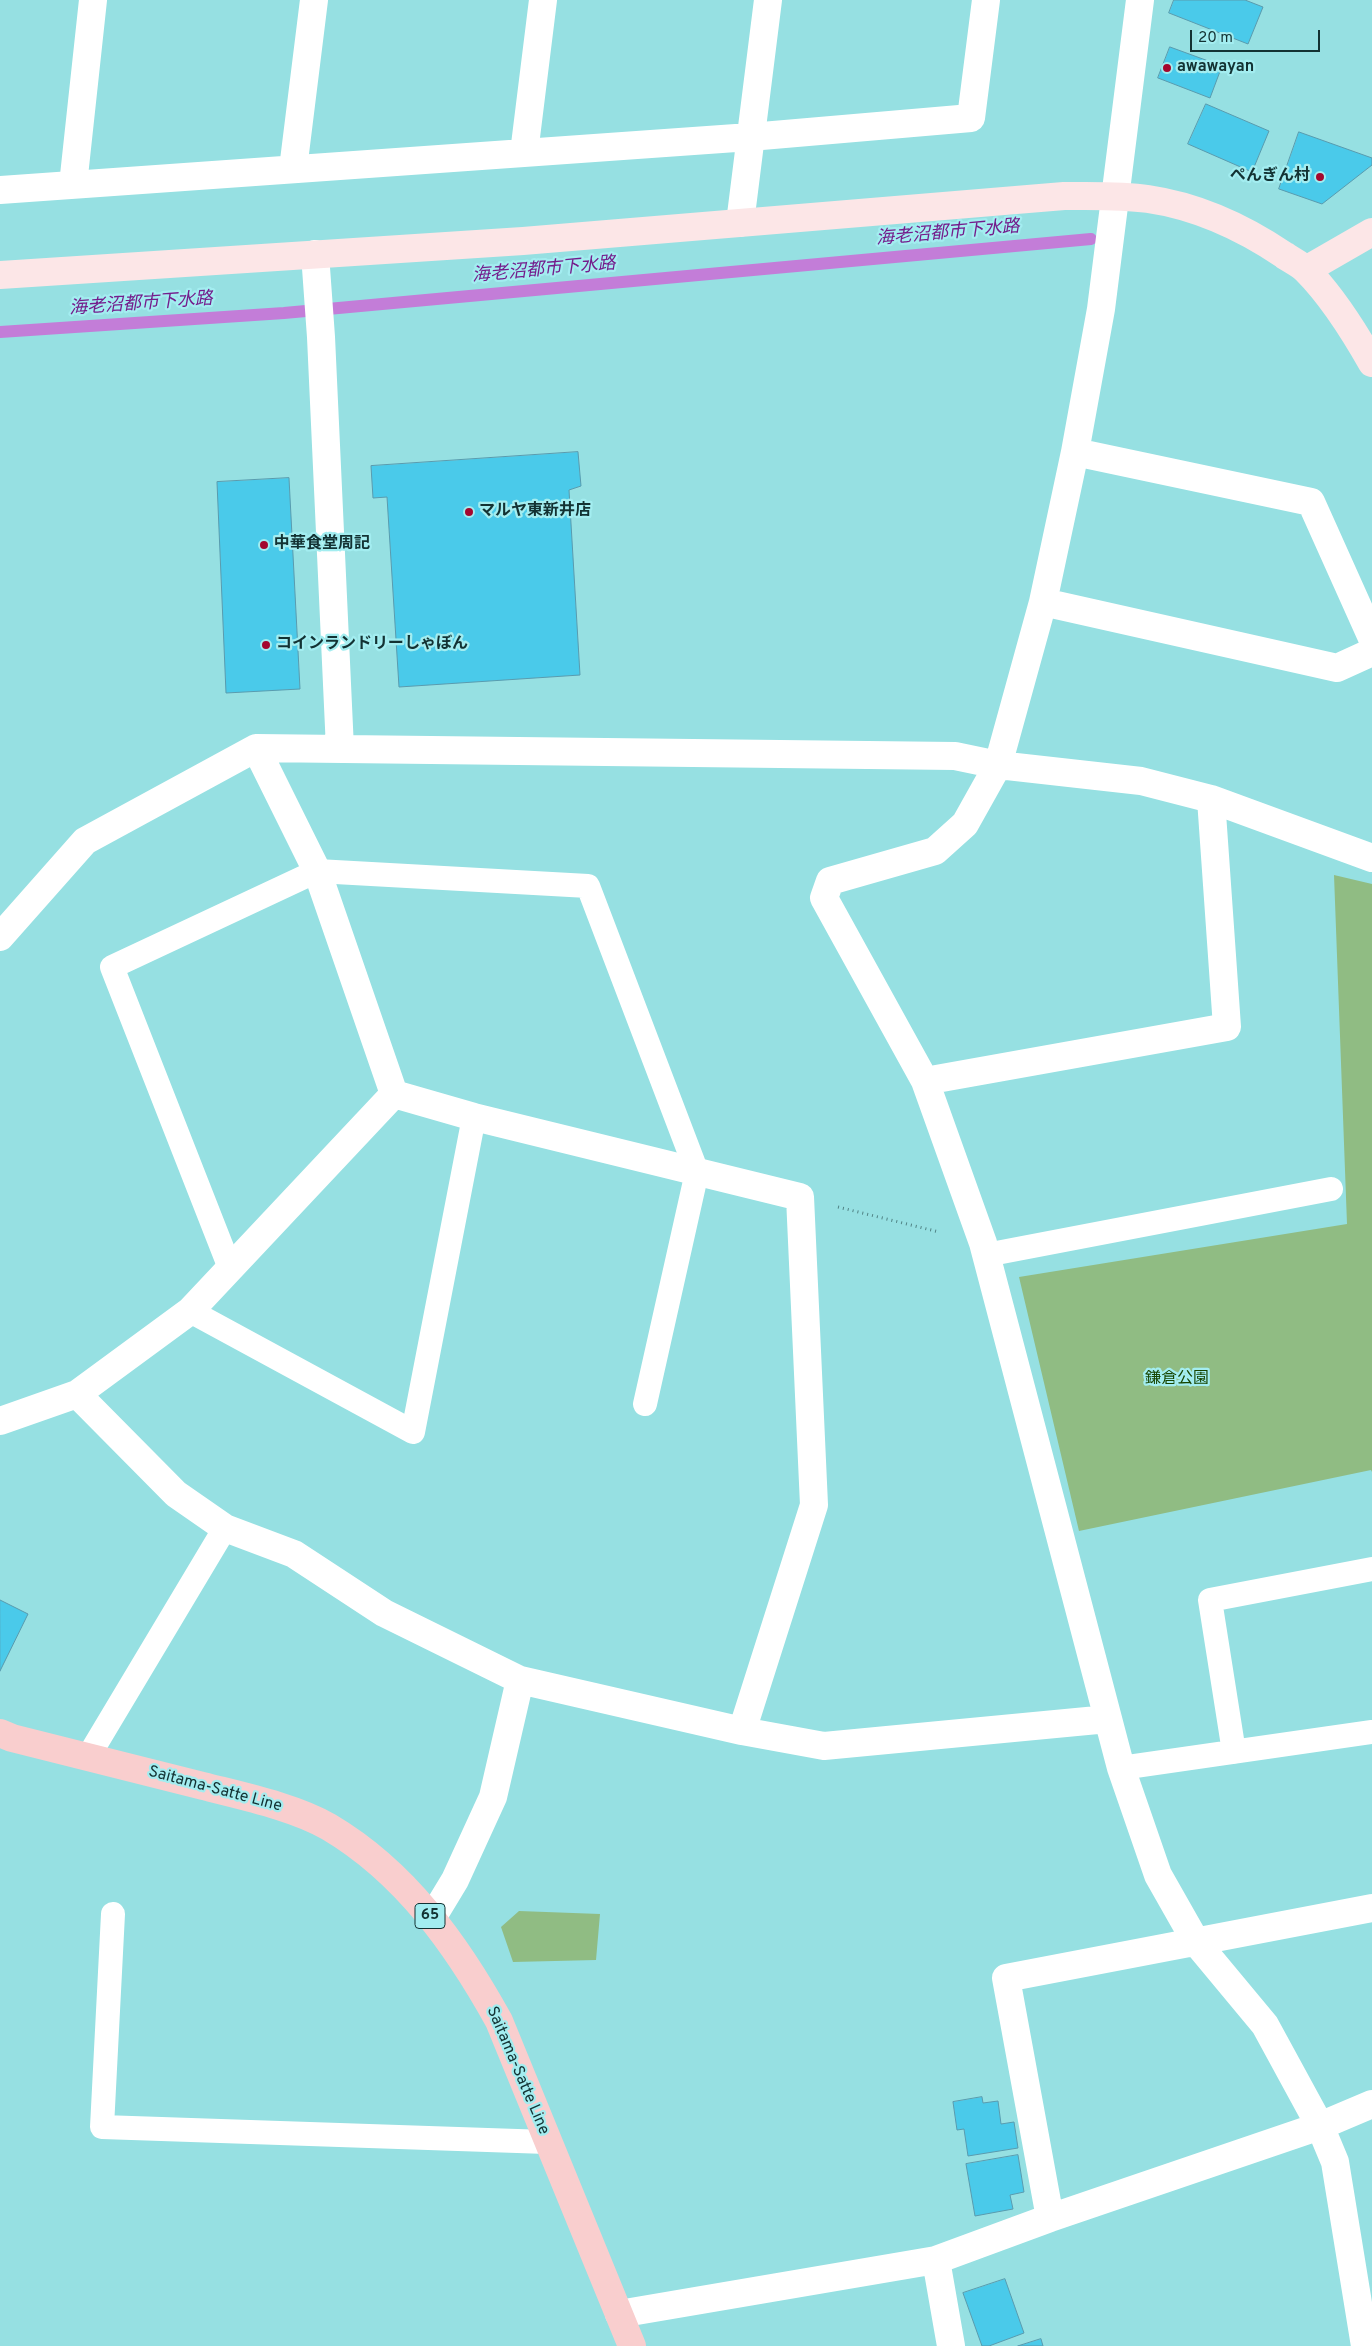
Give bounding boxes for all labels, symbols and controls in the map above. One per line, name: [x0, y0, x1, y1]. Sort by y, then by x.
scale bar: [1192, 20, 1322, 52]
text: 20 m: [1198, 29, 1233, 48]
place label: awawayan: [1177, 58, 1254, 78]
marker: awawayan: [1161, 62, 1173, 74]
place label: ぺんぎん村: [1230, 167, 1310, 187]
marker: ぺんぎん村: [1314, 171, 1326, 183]
water label: 海老沼都市下水路: [875, 217, 1021, 251]
water label: 海老沼都市下水路: [471, 254, 617, 288]
water label: 海老沼都市下水路: [68, 289, 214, 321]
place label: マルヤ東新井店: [479, 502, 591, 522]
marker: マルヤ東新井店: [463, 506, 475, 518]
place label: 中華食堂周記: [274, 535, 370, 555]
marker: 中華食堂周記: [258, 539, 270, 551]
place label: コインランドリーしゃぼん: [276, 635, 468, 655]
marker: コインランドリーしゃぼん: [260, 639, 272, 651]
park label: 鎌倉公園: [1145, 1370, 1209, 1390]
street label: Saitama-Satte Line: [146, 1763, 284, 1817]
road number: 65: [415, 1904, 445, 1928]
street label: Saitama-Satte Line: [481, 2004, 553, 2138]

